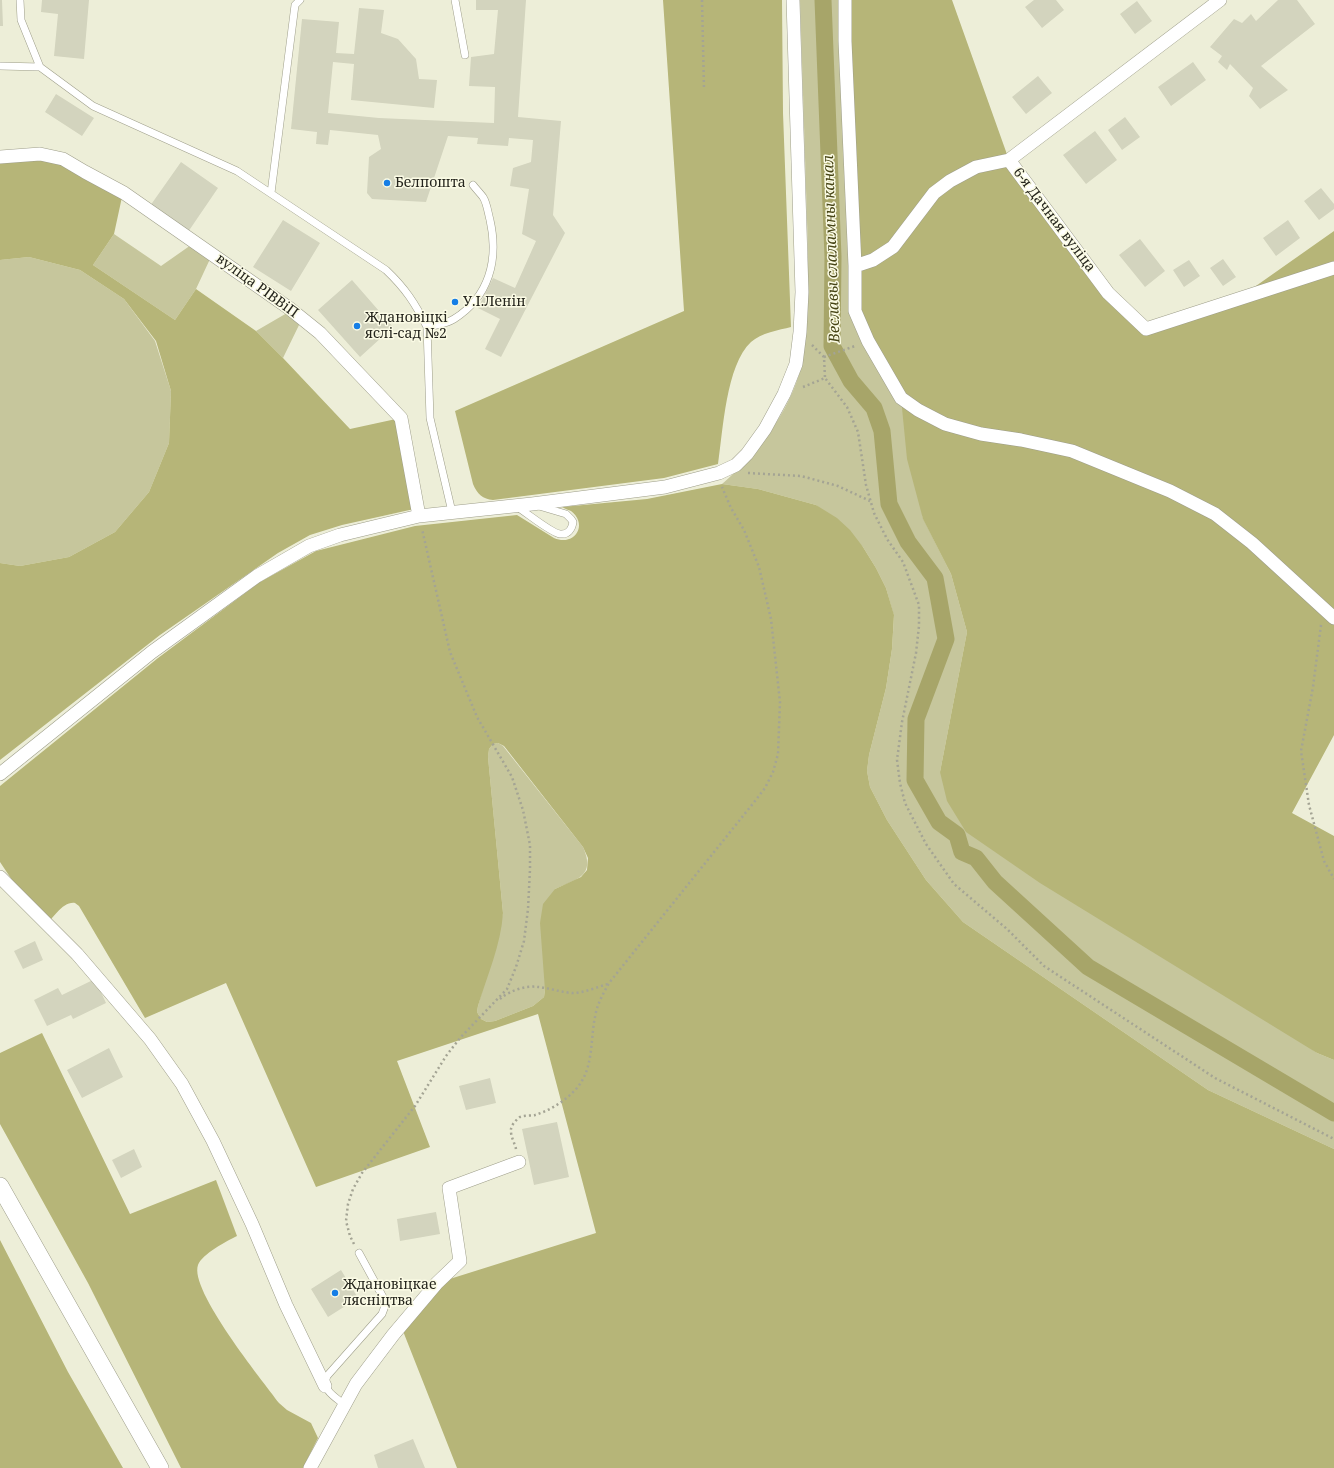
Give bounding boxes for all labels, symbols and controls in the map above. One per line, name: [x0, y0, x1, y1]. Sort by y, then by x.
water label: Веславы слаламны канал: [820, 155, 844, 343]
street label: 6-я Дачная вуліца: [1009, 165, 1099, 275]
place label: Белпошта: [395, 175, 466, 191]
marker: Белпошта: [382, 178, 392, 188]
street label: вуліца РІВВіП: [212, 250, 302, 322]
place label: У.І.Ленін: [463, 294, 526, 310]
marker: У.І.Ленін: [450, 297, 460, 307]
place label: Ждановіцкі яслі-сад №2: [365, 310, 448, 342]
marker: Ждановіцкі яслі-сад №2: [352, 321, 362, 331]
place label: Ждановіцкае лясніцтва: [343, 1277, 436, 1310]
marker: Ждановіцкае лясніцтва: [330, 1288, 340, 1298]

